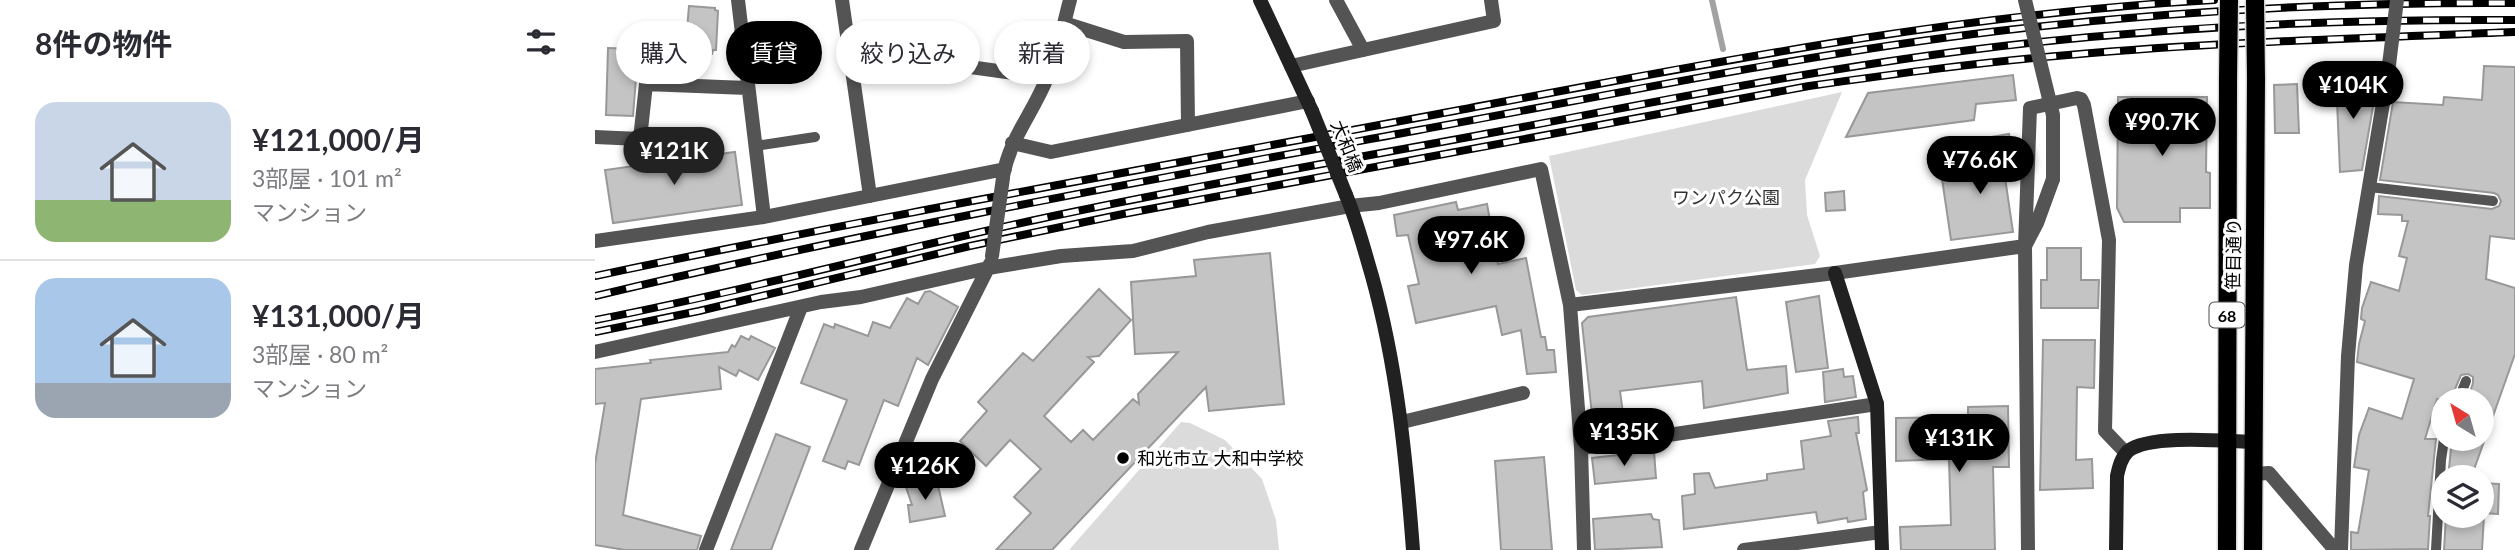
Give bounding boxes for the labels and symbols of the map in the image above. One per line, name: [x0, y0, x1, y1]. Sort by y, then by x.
pin: ¥104K: [2304, 61, 2402, 121]
pin: ¥90.7K: [2105, 99, 2219, 158]
street label: 大和橋: [1327, 117, 1367, 175]
pin: ¥121K: [625, 128, 723, 187]
pin: ¥76.6K: [1923, 136, 2037, 196]
park label: ワンパク公園: [1672, 186, 1780, 208]
pin: ¥97.6K: [1414, 216, 1528, 276]
street label: 笹目通り: [2221, 218, 2245, 290]
road number: 68: [2209, 302, 2245, 328]
north arrow: [2431, 388, 2494, 452]
pin: ¥135K: [1575, 408, 1673, 468]
pin: ¥131K: [1910, 414, 2008, 474]
pin: ¥126K: [876, 442, 974, 502]
place label: 和光市立 大和中学校: [1137, 447, 1304, 469]
marker: 和光市立 大和中学校: [1115, 450, 1131, 466]

